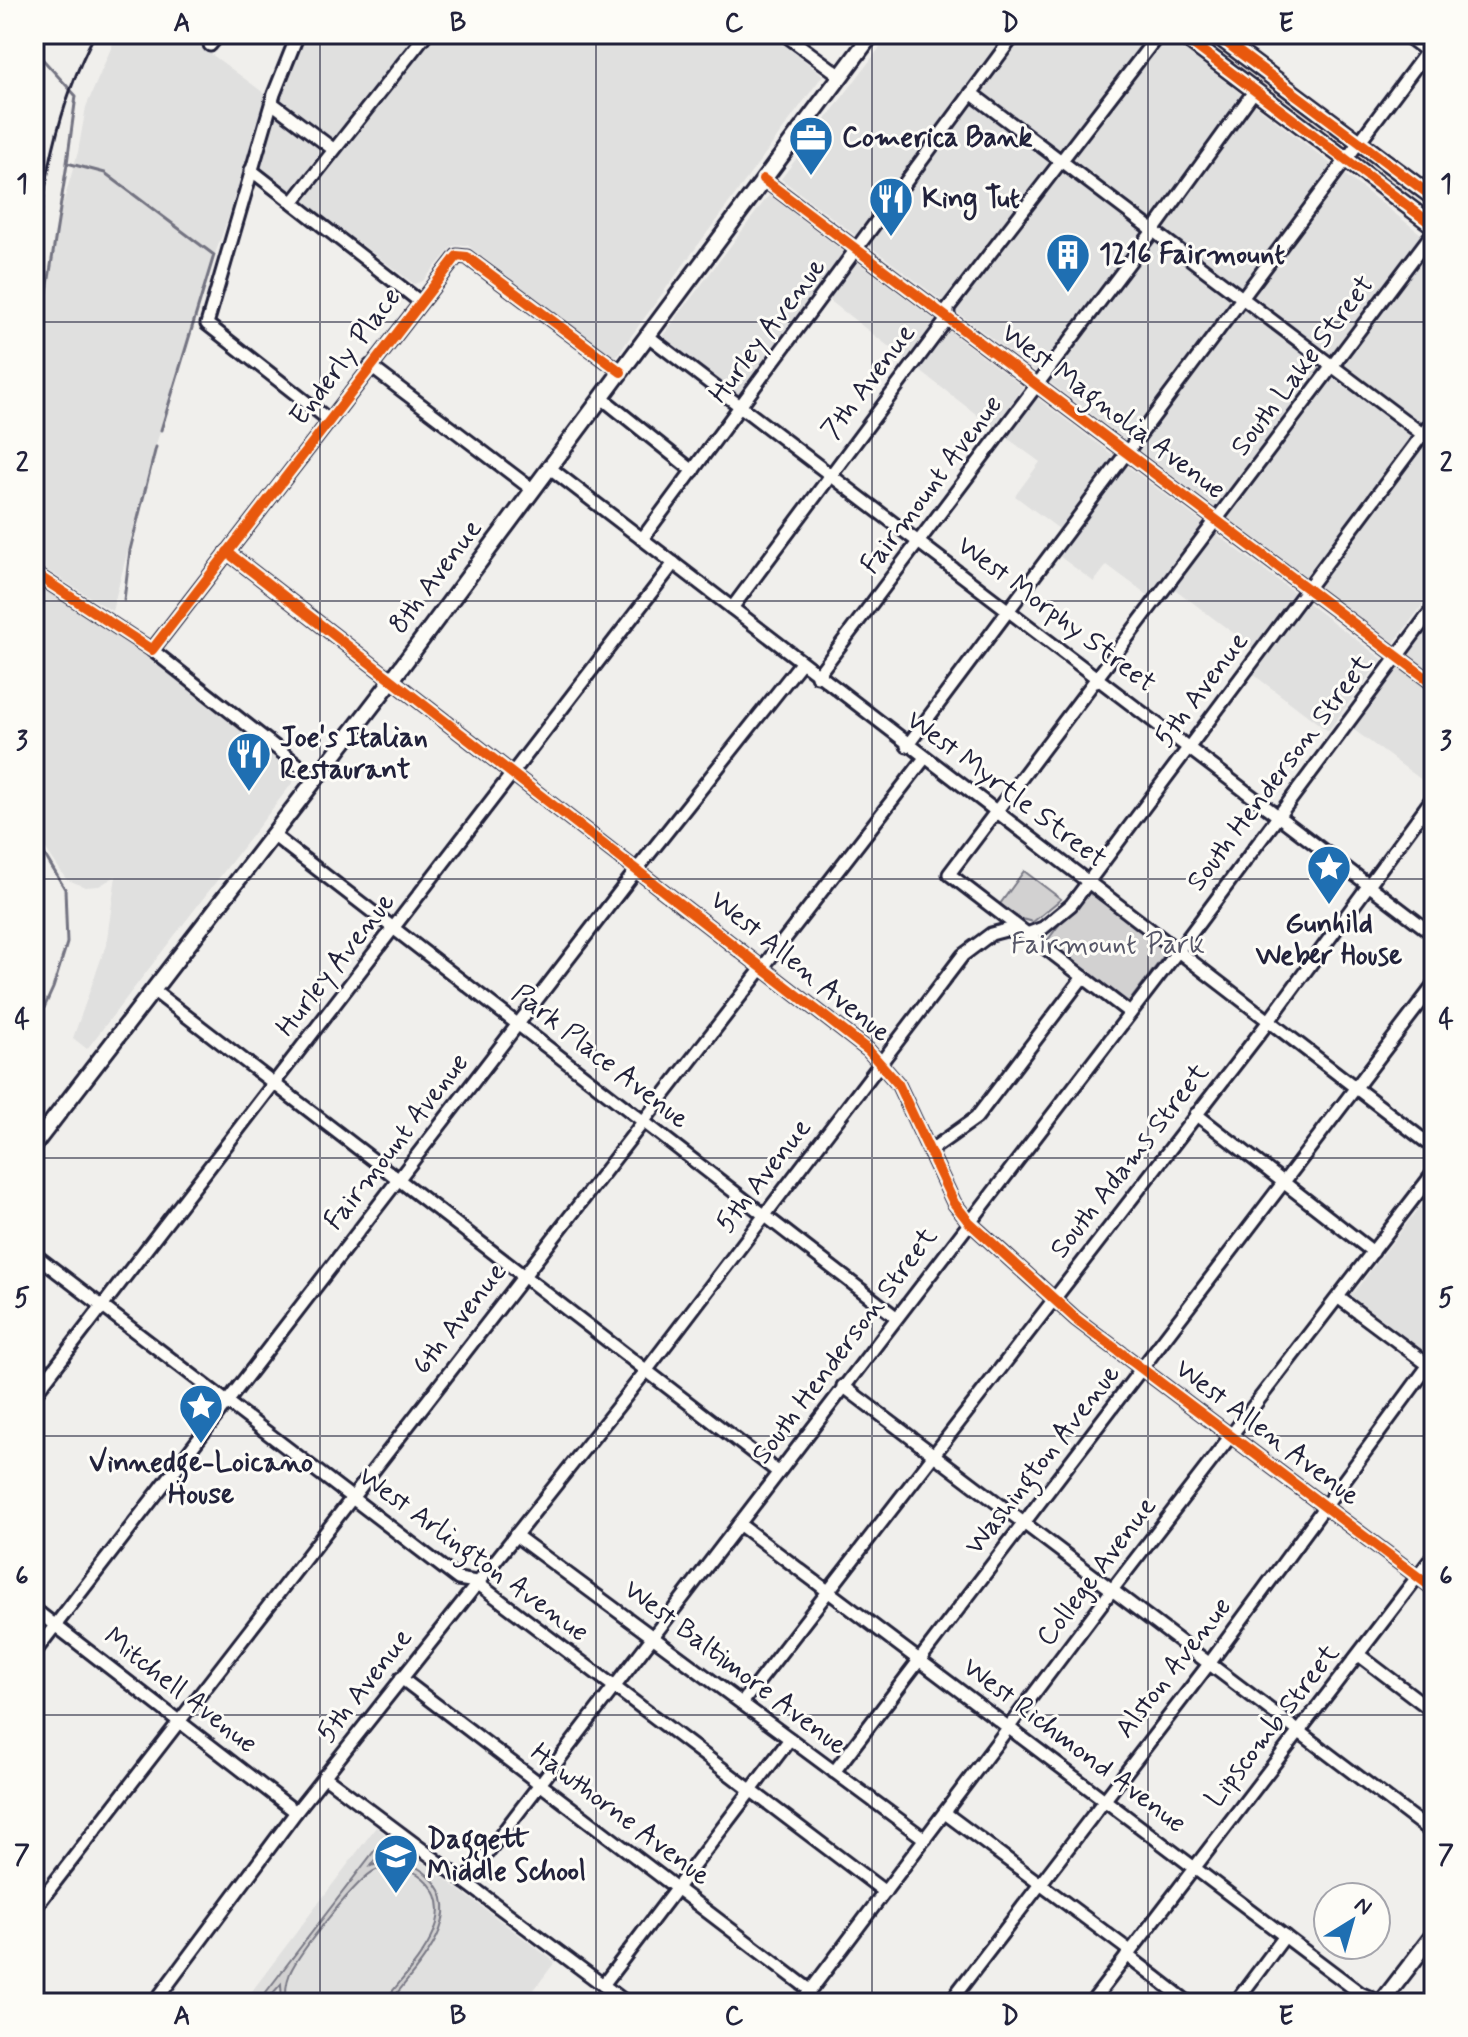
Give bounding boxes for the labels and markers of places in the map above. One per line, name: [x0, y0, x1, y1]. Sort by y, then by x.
office icon: Comerica Bank: [787, 114, 835, 177]
place label: Comerica Bank: [842, 120, 1033, 157]
restaurant icon: King Tut: [867, 175, 915, 238]
place label: King Tut: [922, 181, 1021, 221]
building icon: 1216 Fairmount: [1044, 231, 1092, 294]
place label: 1216 Fairmount: [1099, 237, 1285, 274]
place label: Joe's Italian Restaurant: [280, 720, 428, 789]
restaurant icon: Joe's Italian Restaurant: [225, 730, 273, 793]
place icon: Gunhild Weber House: [1305, 843, 1353, 906]
place label: Gunhild Weber House: [1256, 906, 1402, 975]
place icon: Vinnedge-Loicano House: [177, 1382, 225, 1445]
place label: Vinnedge-Loicano House: [89, 1445, 313, 1514]
place label: Daggett Middle School: [427, 1822, 586, 1891]
school or university icon: Daggett Middle School: [372, 1832, 420, 1895]

